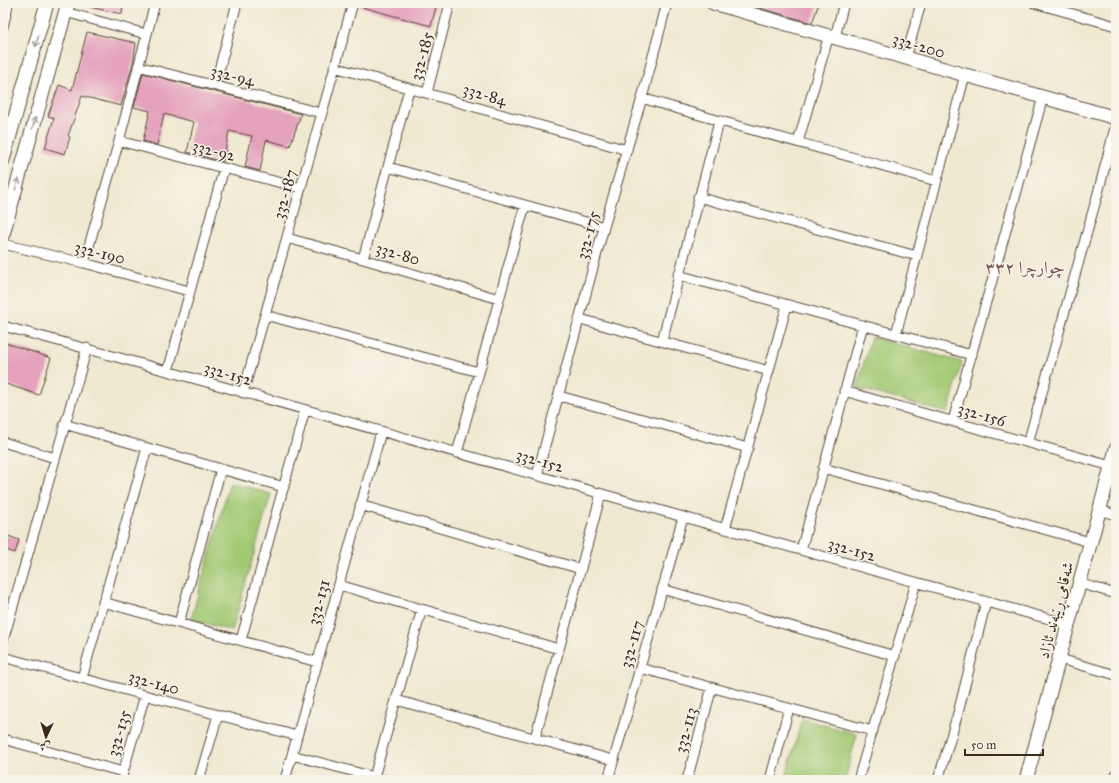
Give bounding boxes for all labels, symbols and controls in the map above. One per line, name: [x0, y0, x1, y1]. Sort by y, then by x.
street label: 332-185: [406, 29, 437, 83]
street label: 332-200: [890, 29, 947, 62]
one-way arrow: [33, 34, 40, 47]
street label: 332-94: [209, 61, 258, 90]
street label: 332-84: [461, 79, 510, 110]
one-way arrow: [31, 117, 39, 130]
street label: 332-92: [190, 136, 238, 165]
street label: 332-187: [269, 167, 300, 221]
one-way arrow: [14, 178, 21, 191]
street label: 332-175: [572, 208, 603, 262]
street label: 332-190: [73, 237, 127, 268]
street label: 332-80: [374, 238, 422, 269]
district label: چوارچرا ٣٣٢: [985, 257, 1065, 278]
street label: 332-152: [202, 358, 254, 389]
street label: 332-156: [956, 399, 1009, 431]
street label: 332-152: [514, 445, 566, 476]
street label: 332-152: [826, 534, 878, 565]
street label: شەقامی ڕێبەند ئازاد: [1033, 560, 1081, 662]
street label: 332-131: [303, 577, 334, 627]
street label: 332-117: [616, 618, 647, 670]
street label: 332-140: [126, 667, 181, 698]
street label: 332-113: [670, 705, 701, 755]
street label: 332-135: [103, 707, 134, 759]
north arrow: [26, 717, 66, 757]
scale bar: [965, 731, 1043, 757]
text: 50 m: [971, 738, 996, 752]
text: ش: [39, 740, 51, 753]

